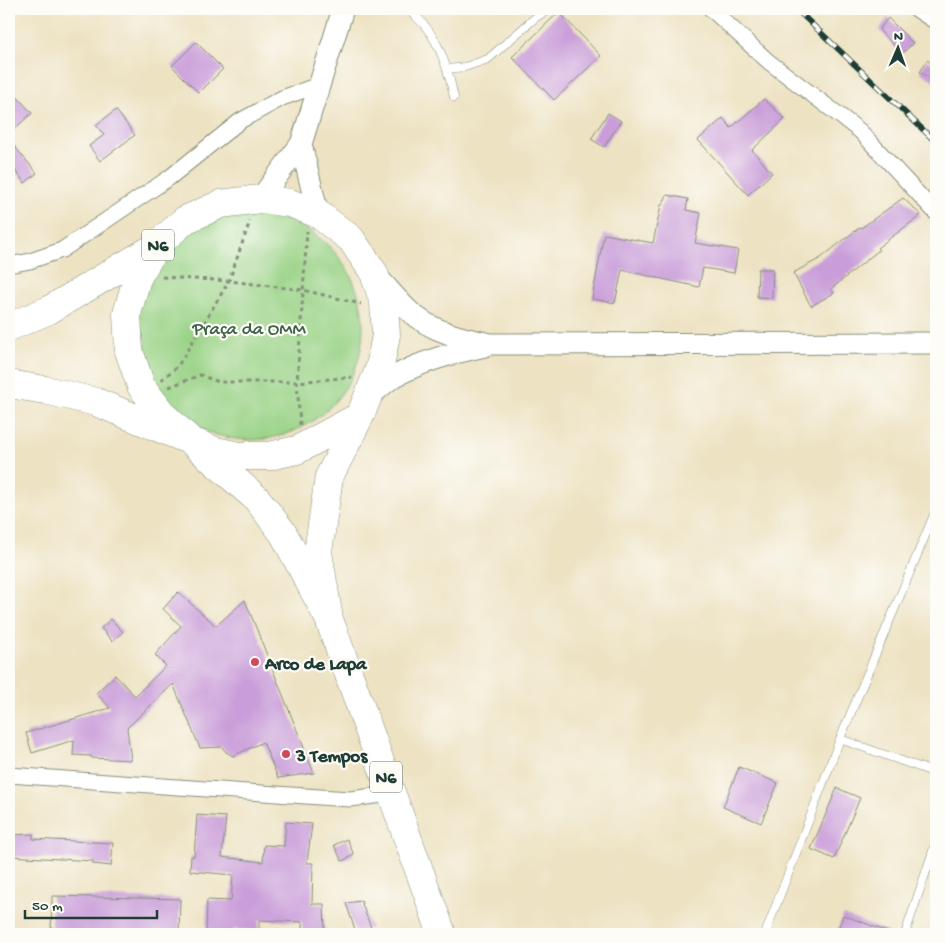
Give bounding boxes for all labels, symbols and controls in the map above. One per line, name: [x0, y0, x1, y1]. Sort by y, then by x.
north arrow: [872, 22, 922, 72]
text: N: [894, 29, 903, 46]
road number: N6: [142, 230, 174, 260]
park label: Praça da OMM: [191, 319, 306, 342]
place label: Arco de Lapa: [264, 654, 368, 677]
marker: Arco de Lapa: [249, 656, 261, 668]
place label: 3 Tempos: [295, 746, 368, 769]
marker: 3 Tempos: [280, 748, 292, 760]
road number: N6: [370, 762, 402, 792]
scale bar: [25, 888, 158, 920]
text: 50 m: [32, 898, 63, 916]

